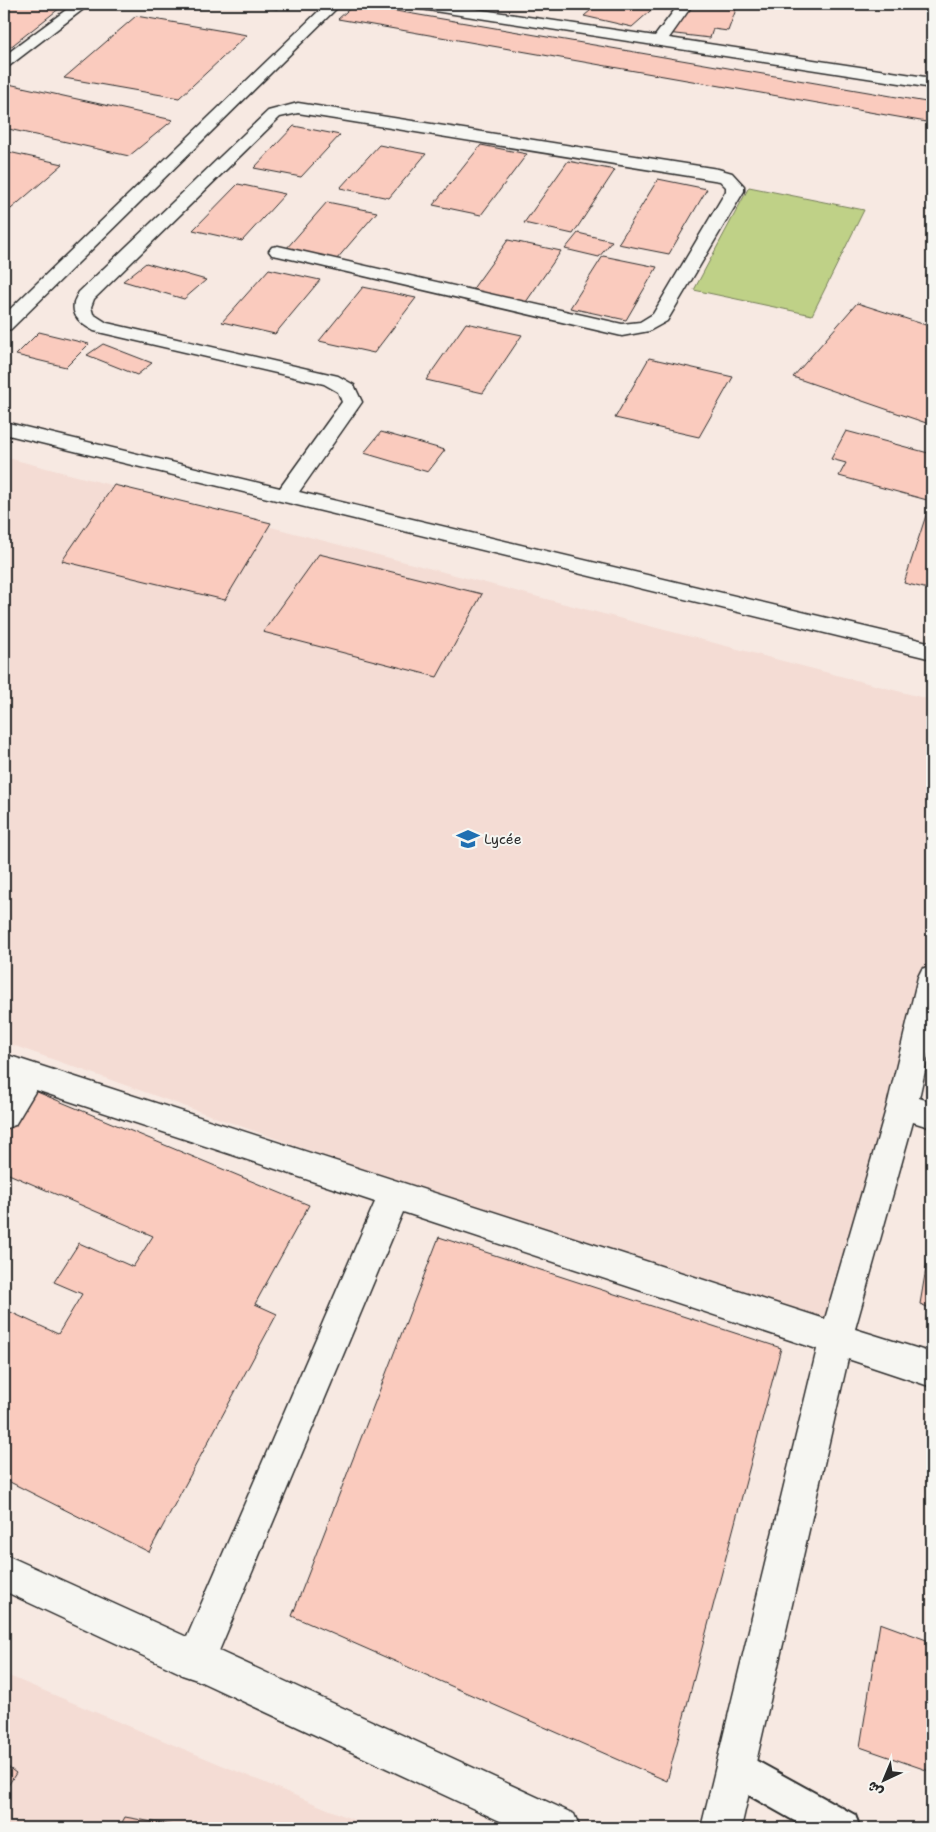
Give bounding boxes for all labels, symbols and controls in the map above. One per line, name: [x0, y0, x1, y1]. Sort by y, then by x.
school or university icon: Lycée: [455, 826, 481, 852]
place label: Lycée: [484, 830, 522, 848]
north arrow: [858, 1754, 908, 1804]
text: ش: [863, 1778, 887, 1801]

